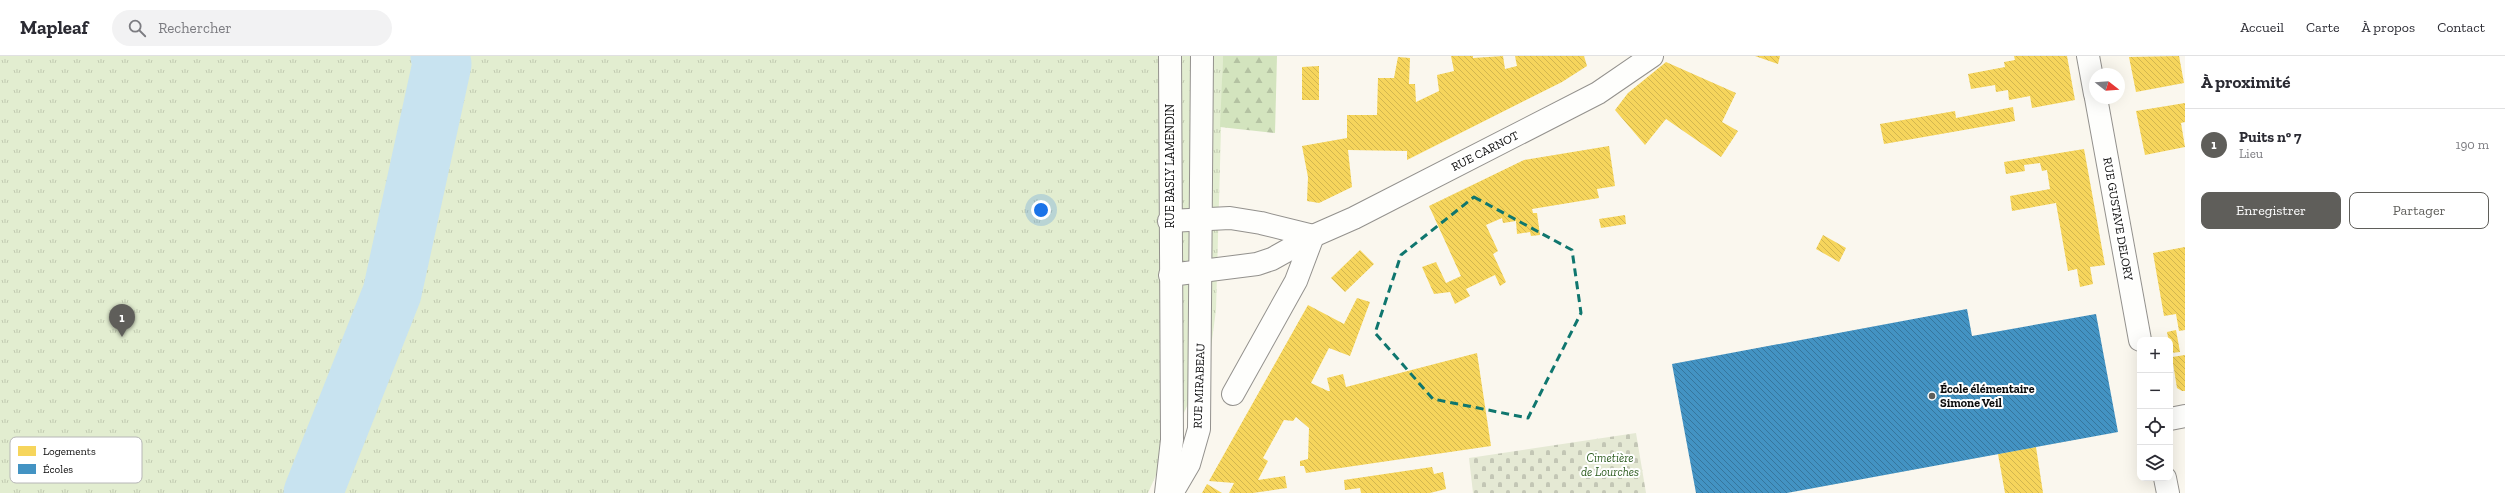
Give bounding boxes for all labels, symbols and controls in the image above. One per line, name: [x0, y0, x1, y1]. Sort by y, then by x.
search box: [112, 10, 392, 46]
text: Mapleaf: [20, 16, 88, 39]
icon: search: [126, 17, 148, 39]
text: Rechercher: [158, 19, 232, 37]
text: Accueil: [2240, 19, 2284, 36]
text: Carte: [2306, 19, 2340, 36]
text: À propos: [2362, 19, 2415, 36]
text: Contact: [2437, 19, 2485, 36]
north arrow: [2089, 68, 2125, 104]
text: À proximité: [2201, 72, 2290, 92]
street label: RUE BASLY LAMENDIN: [1163, 104, 1177, 228]
street label: RUE CARNOT: [1449, 128, 1521, 174]
text: Puits n° 7: [2239, 128, 2301, 146]
text: 1: [2211, 137, 2217, 152]
text: 190 m: [2455, 137, 2489, 152]
text: Lieu: [2239, 146, 2263, 161]
street label: RUE GUSTAVE DELORY: [2100, 156, 2136, 283]
button: Enregistrer: [2201, 192, 2341, 229]
button: Partager: [2349, 192, 2489, 229]
your location: [1031, 200, 1051, 220]
pin: 1: [109, 304, 135, 337]
map controls: [2137, 337, 2173, 481]
button: +: [2137, 337, 2173, 373]
street label: RUE MIRABEAU: [1191, 343, 1207, 429]
button: −: [2137, 373, 2173, 409]
place label: École élémentaire Simone Veil: [1940, 382, 2035, 410]
marker: École élémentaire Simone Veil: [1927, 391, 1937, 401]
button: locate: [2137, 409, 2173, 445]
legend: [10, 437, 142, 483]
text: Logements: [43, 445, 96, 458]
button: layers: [2137, 445, 2173, 481]
park label: Cimetière de Lourches: [1581, 451, 1639, 479]
text: Écoles: [43, 463, 73, 476]

